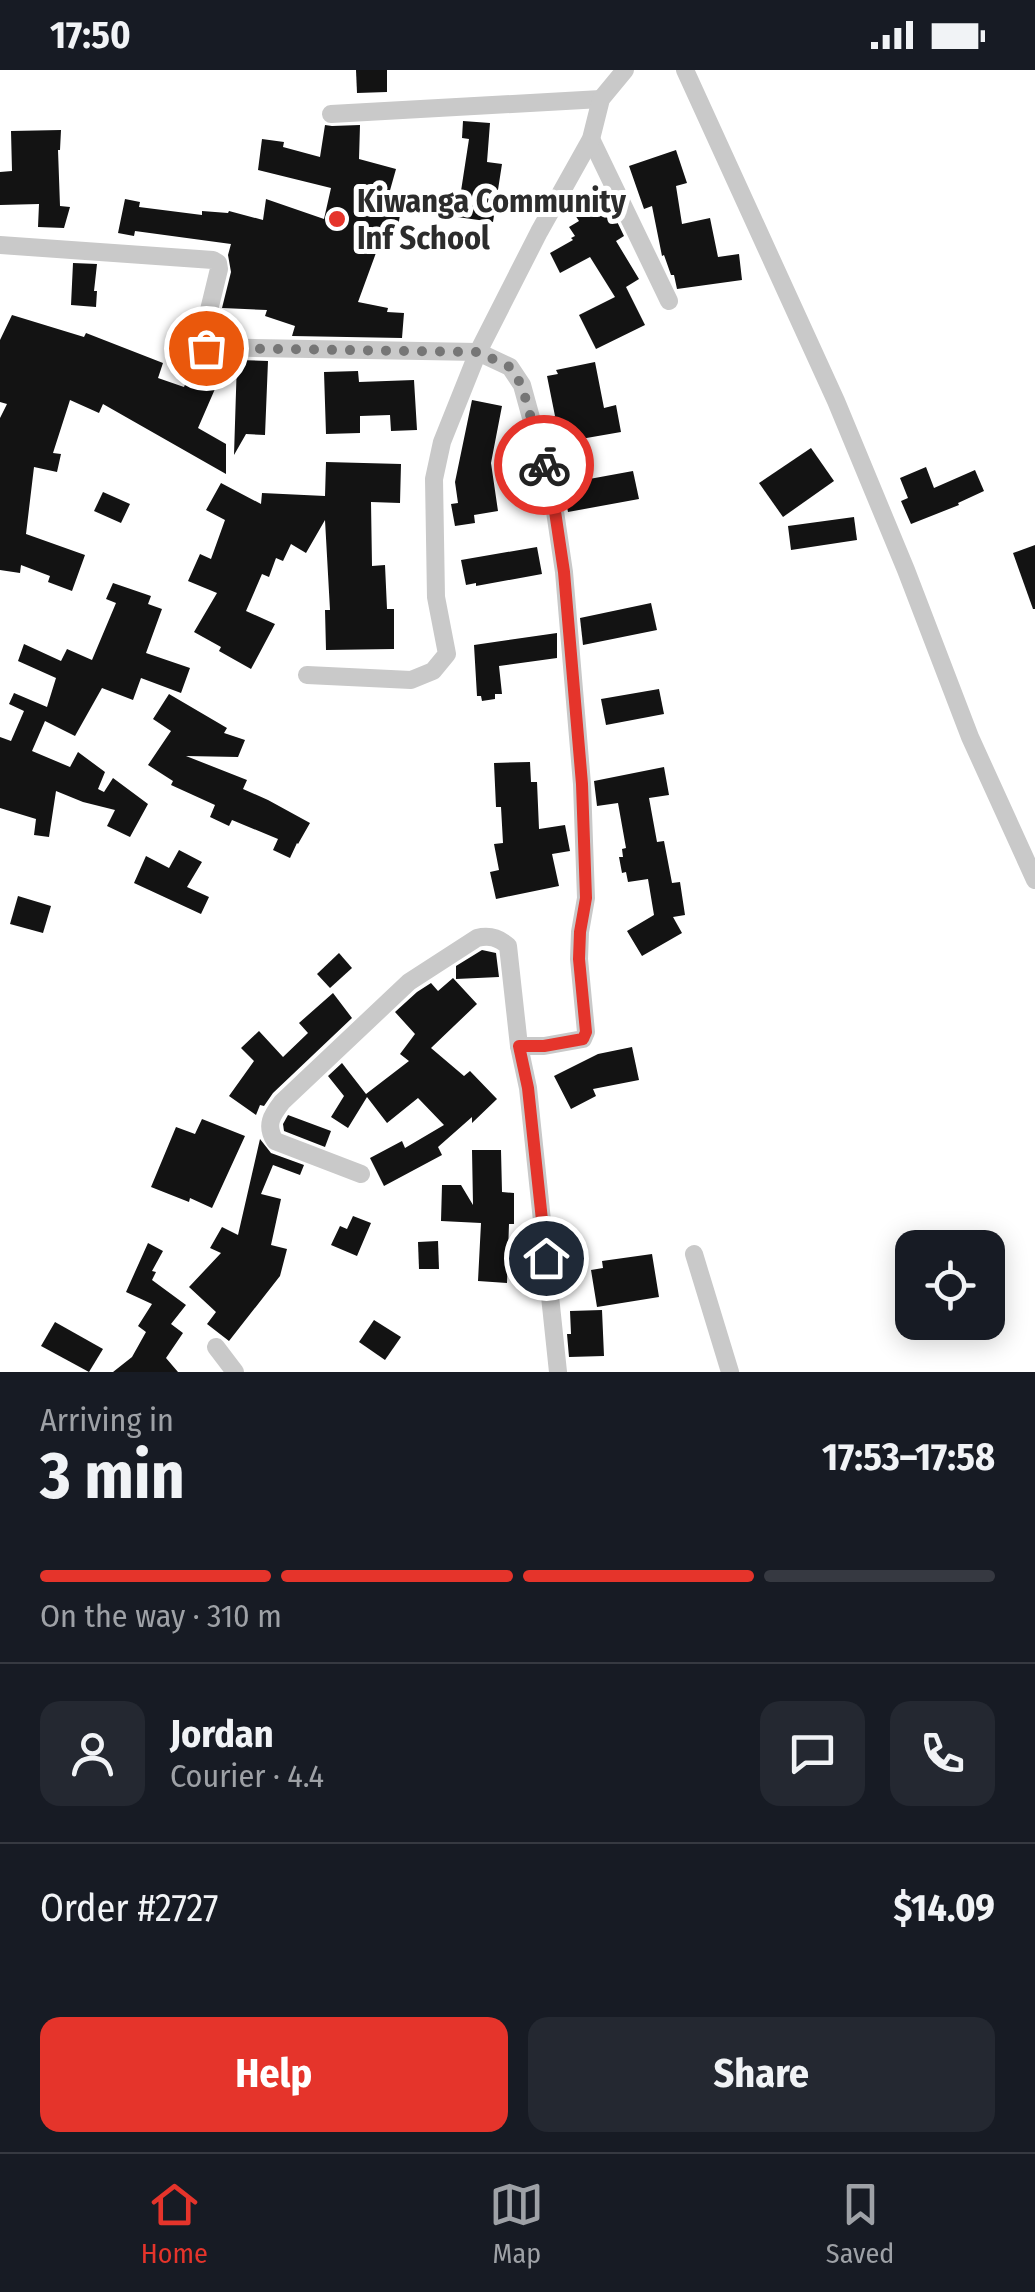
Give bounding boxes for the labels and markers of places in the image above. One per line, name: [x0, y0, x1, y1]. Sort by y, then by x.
place label: Kiwanga Community Inf School: [357, 182, 627, 257]
marker: Kiwanga Community Inf School: [326, 208, 348, 230]
pin: [164, 306, 249, 391]
pin: [504, 1216, 589, 1301]

